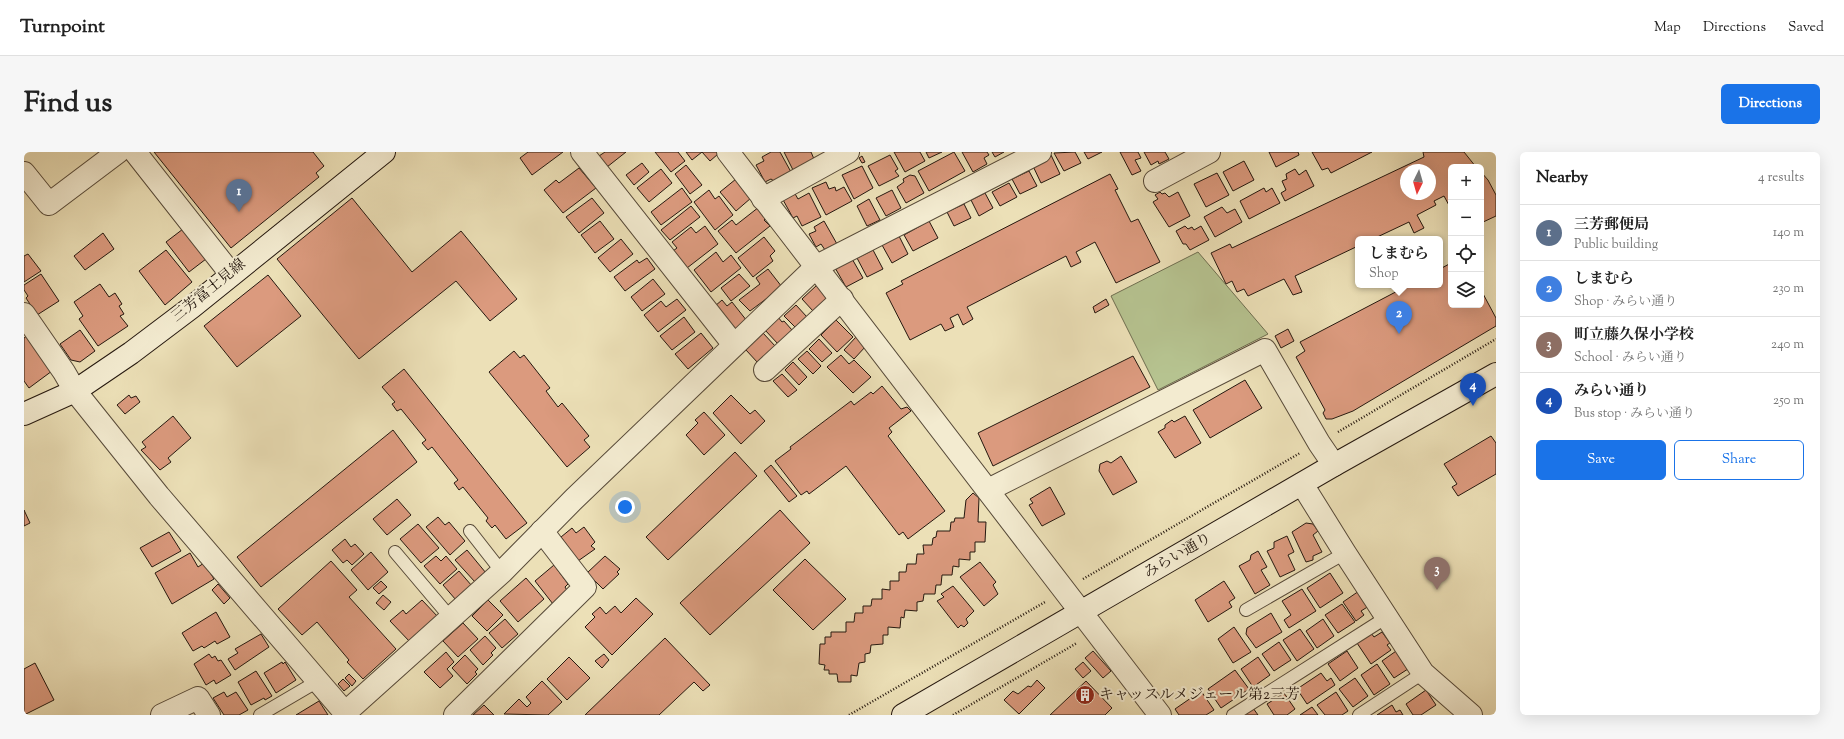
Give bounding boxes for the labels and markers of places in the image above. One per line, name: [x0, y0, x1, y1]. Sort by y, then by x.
pin: 1: [226, 179, 252, 212]
pin: 2: [1386, 301, 1412, 334]
pin: 4: [1460, 373, 1486, 406]
pin: 3: [1424, 557, 1450, 590]
building icon: キャッスルメジェール第2三芳: [1074, 684, 1096, 706]
place label: キャッスルメジェール第2三芳: [1099, 685, 1300, 706]

